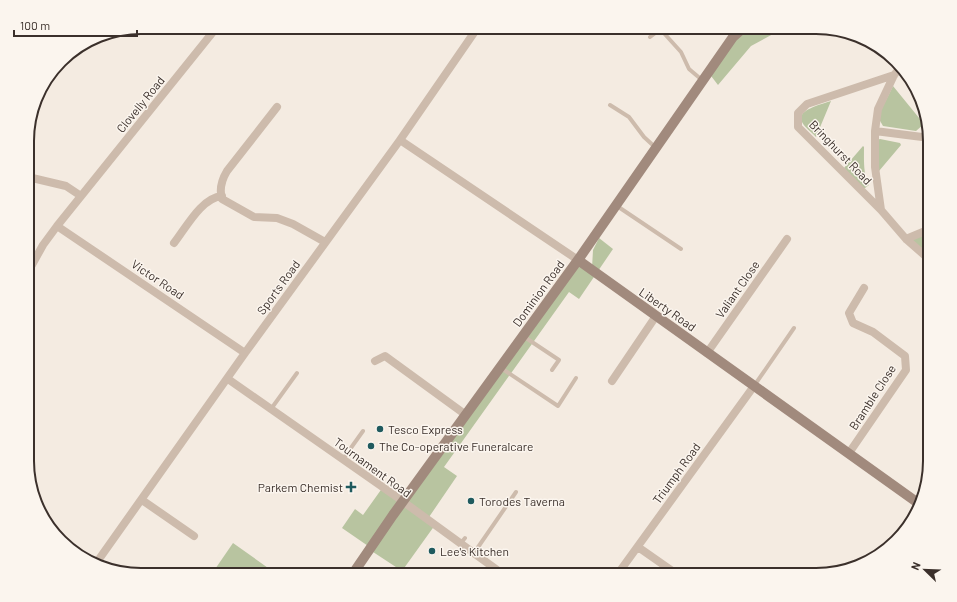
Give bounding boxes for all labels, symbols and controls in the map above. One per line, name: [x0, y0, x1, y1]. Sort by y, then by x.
scale bar: [14, 12, 137, 38]
text: 100 m: [20, 18, 50, 32]
street label: Clovelly Road: [113, 73, 167, 135]
street label: Bringhurst Road: [807, 117, 875, 187]
street label: Victor Road: [129, 256, 187, 302]
street label: Sports Road: [254, 257, 302, 317]
street label: Dominion Road: [509, 257, 567, 329]
street label: Valiant Close: [712, 258, 762, 320]
street label: Liberty Road: [637, 284, 699, 334]
street label: Bramble Close: [846, 362, 898, 432]
place label: Tesco Express: [388, 422, 463, 436]
marker: Tesco Express: [375, 424, 385, 434]
street label: Tournament Road: [332, 434, 414, 500]
place label: The Co-operative Funeralcare: [379, 439, 533, 453]
street label: Triumph Road: [649, 440, 703, 506]
marker: The Co-operative Funeralcare: [366, 441, 376, 451]
place label: Parkem Chemist: [258, 480, 343, 494]
marker: Parkem Chemist: [346, 482, 356, 492]
place label: Torodes Taverna: [479, 494, 565, 508]
marker: Torodes Taverna: [466, 496, 476, 506]
place label: Lee's Kitchen: [440, 544, 509, 558]
marker: Lee's Kitchen: [427, 546, 437, 556]
north arrow: [905, 550, 945, 590]
text: N: [908, 560, 923, 572]

